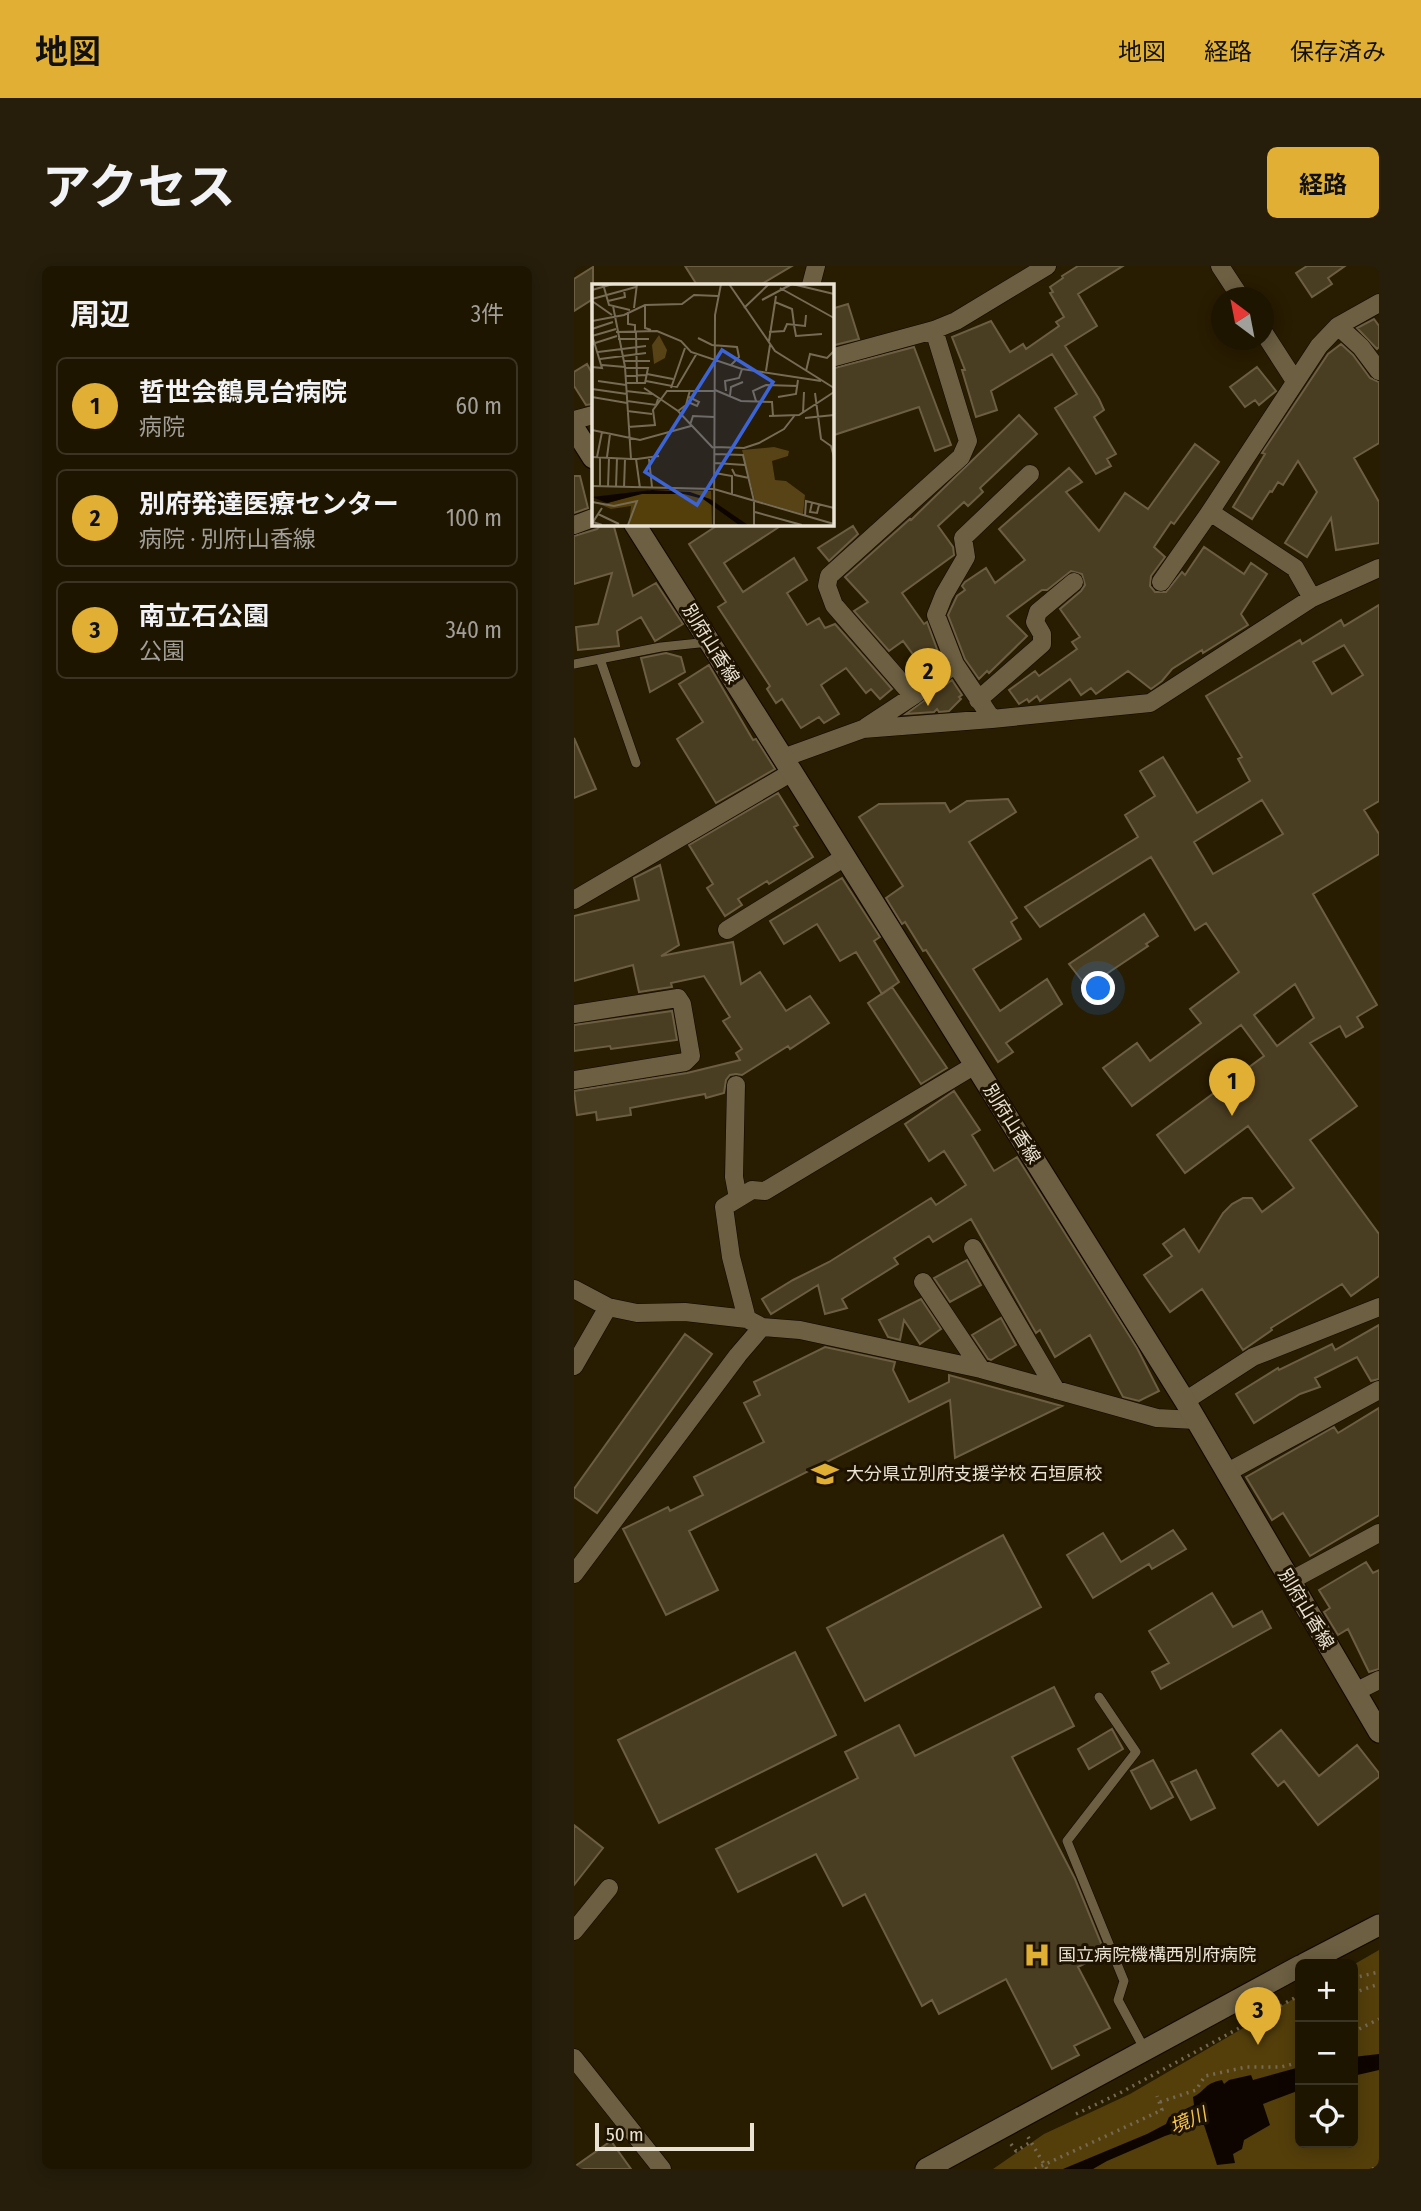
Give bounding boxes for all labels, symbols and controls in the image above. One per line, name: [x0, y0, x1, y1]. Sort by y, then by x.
text: 地図: [35, 32, 101, 72]
text: 地図: [1118, 38, 1166, 66]
text: 経路: [1204, 38, 1252, 66]
text: 保存済み: [1290, 38, 1386, 66]
button: 経路: [1267, 147, 1379, 218]
text: アクセス: [42, 158, 236, 217]
inset map: [592, 284, 833, 525]
north arrow: [1211, 287, 1274, 350]
text: 周辺: [70, 297, 130, 333]
text: 3件: [471, 300, 504, 328]
text: 哲世会鶴見台病院: [139, 377, 347, 408]
text: 1: [90, 392, 100, 420]
text: 60 m: [456, 392, 502, 420]
text: 病院: [139, 413, 185, 441]
text: 別府発達医療センター: [139, 489, 399, 520]
text: 2: [90, 504, 100, 532]
text: 100 m: [446, 504, 502, 532]
text: 病院 · 別府山香線: [139, 525, 316, 553]
street label: 別府山香線: [678, 600, 744, 688]
text: 南立石公園: [139, 601, 269, 632]
text: 3: [90, 616, 100, 644]
text: 340 m: [446, 616, 502, 644]
text: 公園: [139, 637, 185, 665]
pin: 2: [905, 648, 951, 706]
your location: [1081, 971, 1115, 1005]
pin: 1: [1209, 1058, 1255, 1116]
street label: 別府山香線: [979, 1080, 1045, 1168]
school or university icon: 大分県立別府支援学校 石垣原校: [810, 1459, 840, 1489]
place label: 大分県立別府支援学校 石垣原校: [846, 1463, 1102, 1485]
street label: 別府山香線: [1273, 1565, 1339, 1653]
hospital icon: 国立病院機構西別府病院: [1022, 1940, 1052, 1970]
place label: 国立病院機構西別府病院: [1058, 1944, 1256, 1966]
map controls: [1295, 1959, 1358, 2148]
button: +: [1295, 1959, 1358, 2022]
pin: 3: [1235, 1987, 1281, 2045]
button: −: [1295, 2022, 1358, 2085]
button: locate: [1295, 2085, 1358, 2148]
water label: 境川: [1166, 2102, 1212, 2138]
scale bar: [595, 2120, 754, 2152]
text: 50 m: [606, 2123, 644, 2146]

